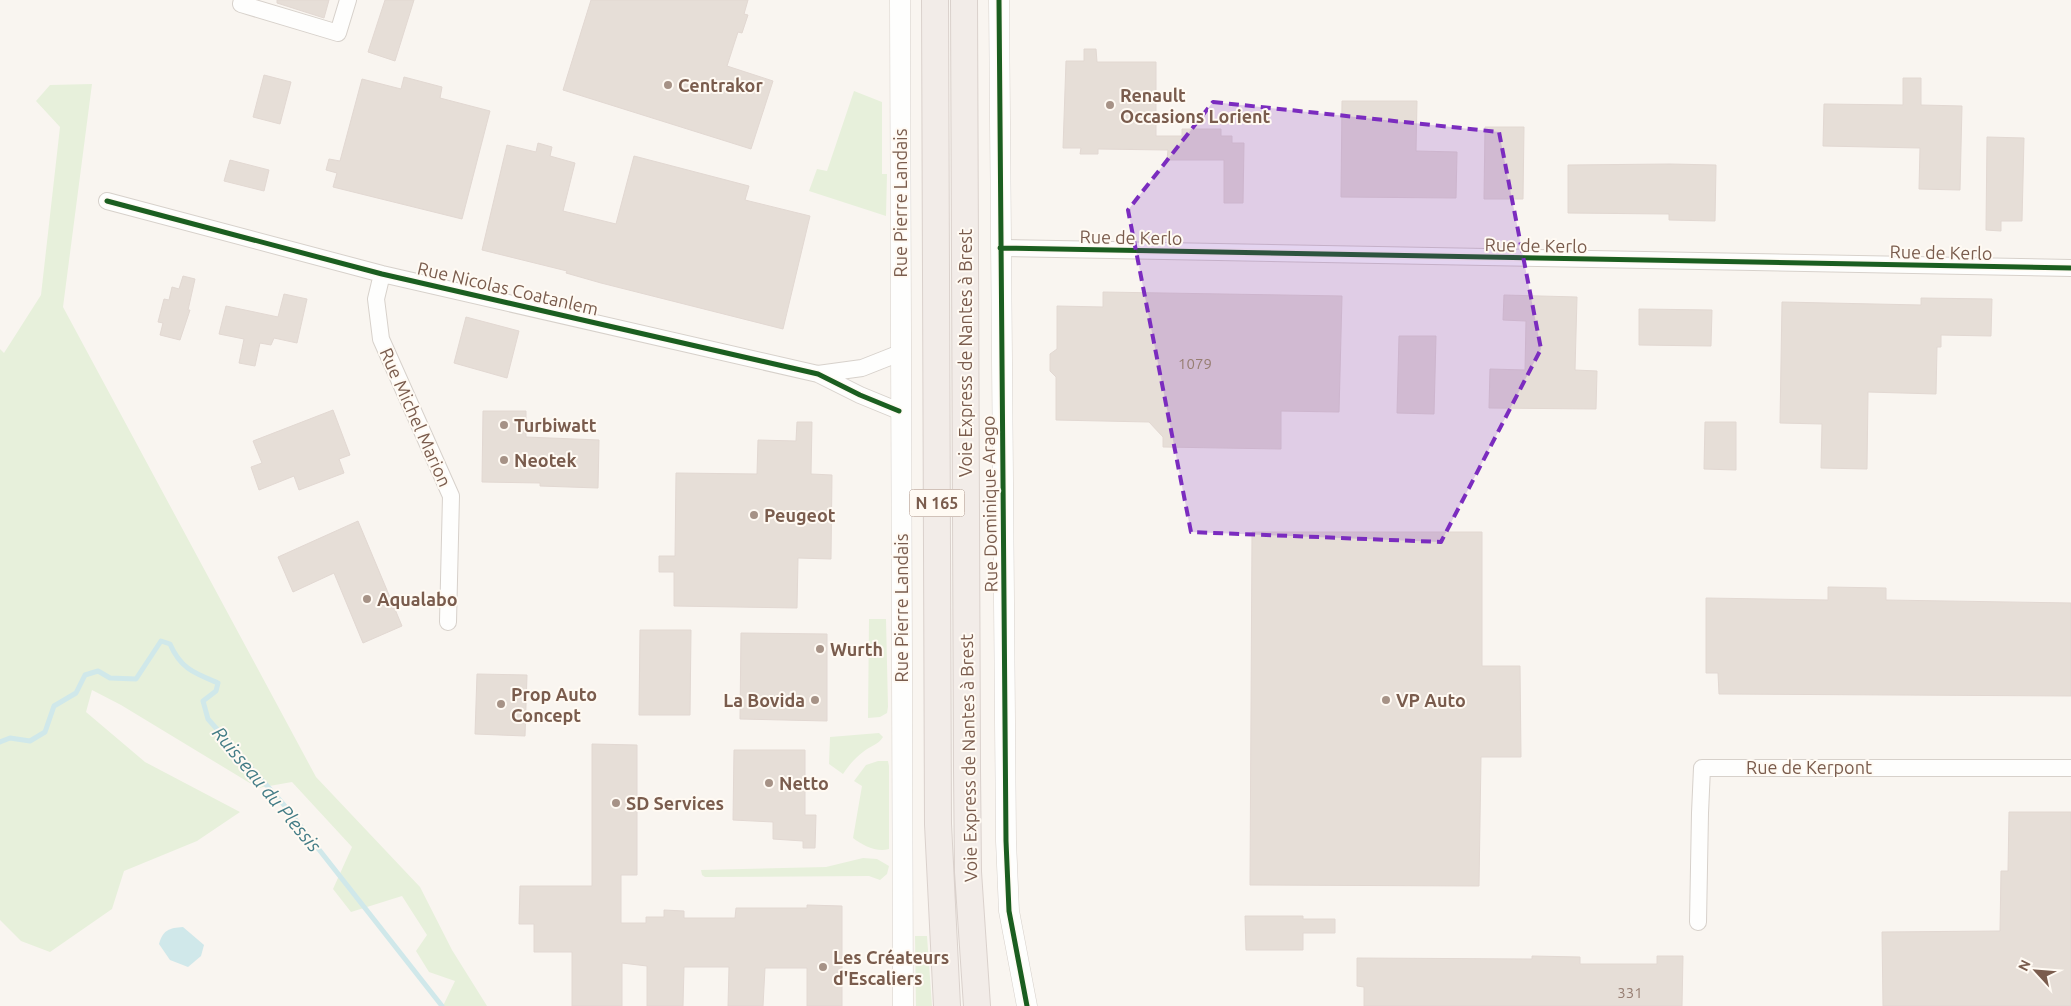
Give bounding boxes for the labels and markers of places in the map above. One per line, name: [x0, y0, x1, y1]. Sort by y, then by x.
place label: Centrakor: [678, 75, 763, 95]
marker: Centrakor: [662, 79, 674, 91]
place label: Renault Occasions Lorient: [1120, 85, 1271, 126]
marker: Renault Occasions Lorient: [1104, 99, 1116, 111]
place label: Turbiwatt: [514, 415, 597, 435]
marker: Turbiwatt: [498, 419, 510, 431]
place label: Neotek: [514, 450, 577, 470]
marker: Neotek: [498, 454, 510, 466]
place label: Peugeot: [764, 505, 836, 525]
marker: Peugeot: [748, 509, 760, 521]
place label: Aqualabo: [377, 589, 458, 609]
marker: Aqualabo: [361, 593, 373, 605]
place label: Wurth: [830, 639, 883, 659]
marker: Wurth: [814, 643, 826, 655]
place label: Prop Auto Concept: [511, 684, 597, 725]
place label: La Bovida: [723, 690, 805, 710]
place label: VP Auto: [1396, 690, 1466, 710]
marker: La Bovida: [809, 694, 821, 706]
marker: VP Auto: [1380, 694, 1392, 706]
marker: Prop Auto Concept: [495, 698, 507, 710]
place label: Netto: [779, 773, 829, 793]
marker: Netto: [763, 777, 775, 789]
place label: SD Services: [626, 793, 724, 813]
marker: SD Services: [610, 797, 622, 809]
place label: Les Créateurs d'Escaliers: [833, 947, 949, 988]
marker: Les Créateurs d'Escaliers: [817, 961, 829, 973]

